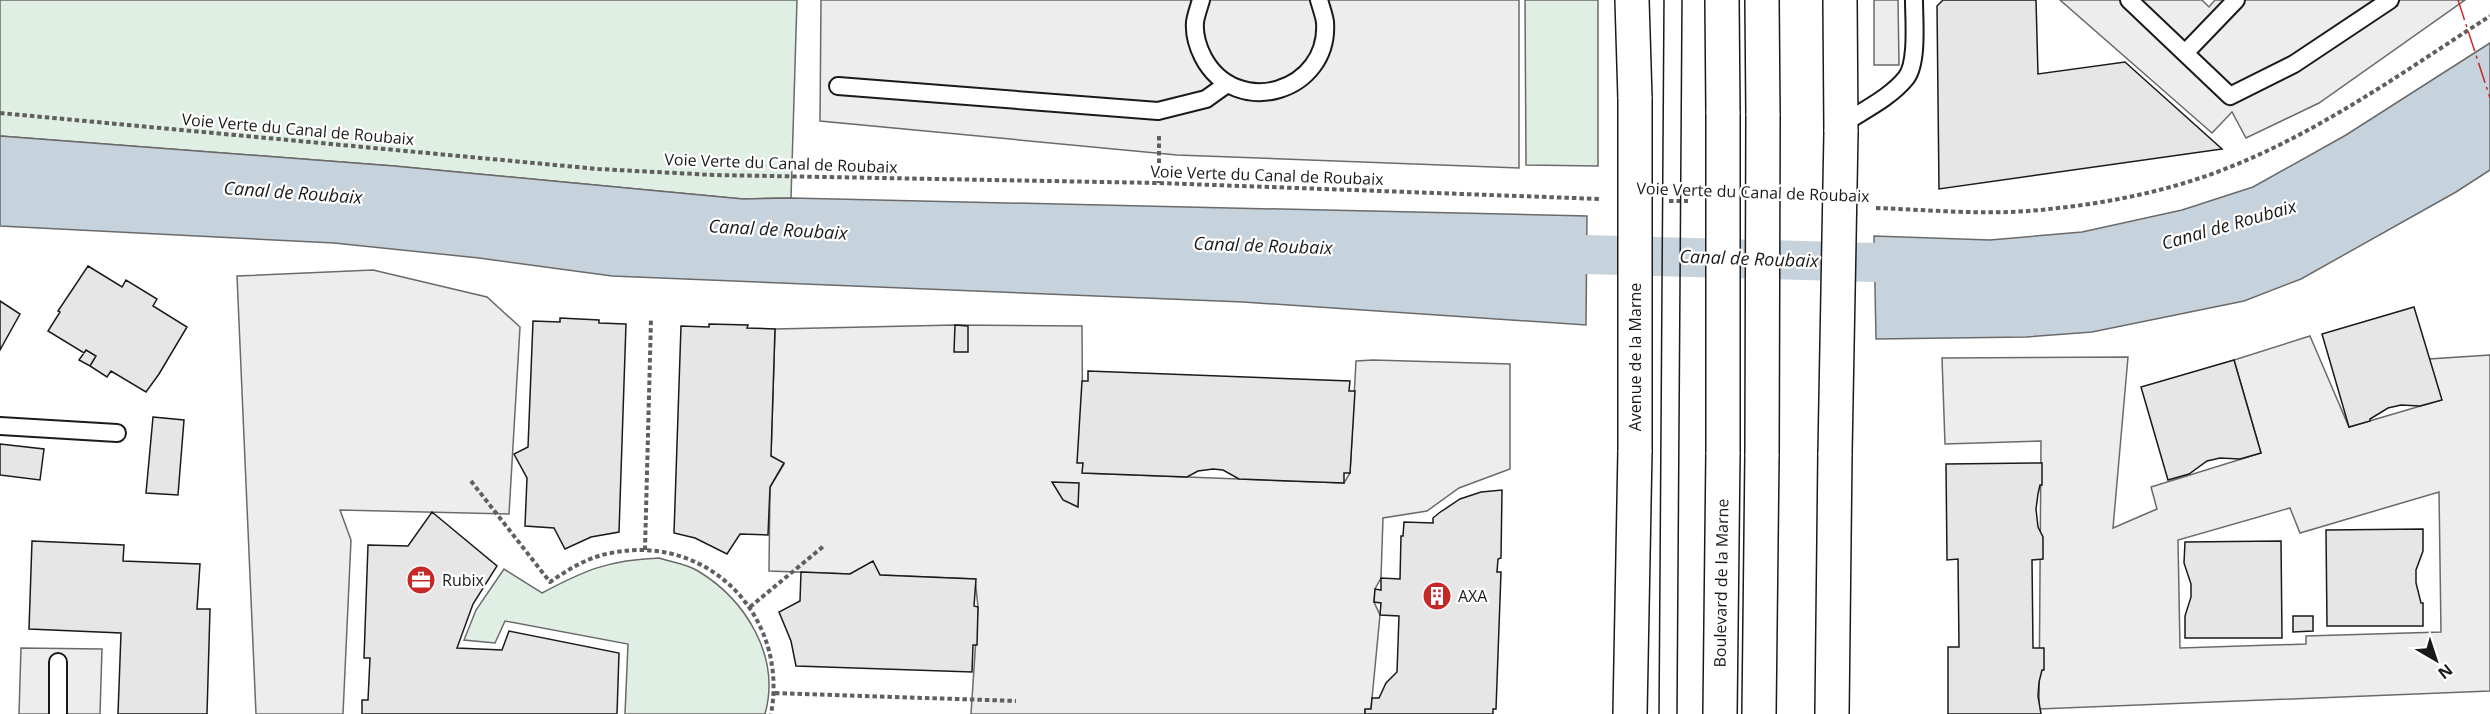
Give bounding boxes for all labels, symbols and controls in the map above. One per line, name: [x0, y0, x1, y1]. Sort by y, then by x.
street label: Voie Verte du Canal de Roubaix: [181, 108, 416, 150]
street label: Voie Verte du Canal de Roubaix: [664, 148, 899, 178]
street label: Voie Verte du Canal de Roubaix: [1150, 160, 1385, 190]
water label: Canal de Roubaix: [223, 175, 365, 209]
street label: Voie Verte du Canal de Roubaix: [1636, 177, 1871, 207]
water label: Canal de Roubaix: [2159, 193, 2300, 255]
water label: Canal de Roubaix: [708, 213, 850, 245]
water label: Canal de Roubaix: [1193, 231, 1334, 259]
water label: Canal de Roubaix: [1679, 244, 1820, 272]
street label: Avenue de la Marne: [1624, 283, 1646, 431]
street label: Boulevard de la Marne: [1709, 498, 1733, 668]
office icon: Rubix: [405, 564, 437, 596]
place label: Rubix: [442, 569, 485, 591]
building icon: AXA: [1421, 580, 1453, 612]
place label: AXA: [1458, 585, 1488, 607]
north arrow: [2406, 630, 2466, 690]
text: N: [2433, 659, 2457, 684]

